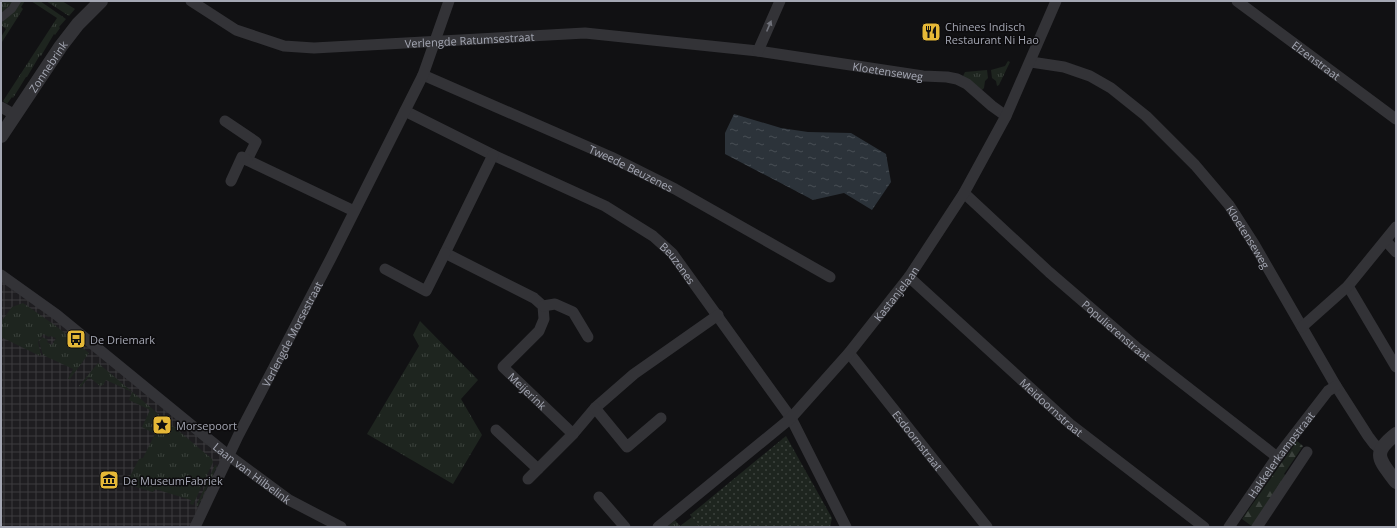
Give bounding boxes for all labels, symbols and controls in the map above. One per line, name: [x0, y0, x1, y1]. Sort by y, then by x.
place label: Chinees Indisch Restaurant Ni Hao: [945, 19, 1039, 47]
one-way arrow: [766, 20, 772, 31]
restaurant icon: Chinees Indisch Restaurant Ni Hao: [920, 21, 942, 43]
street label: Verlengde Ratumsestraat: [404, 28, 535, 50]
street label: Zonnebrink: [25, 37, 70, 95]
street label: Elzenstraat: [1289, 37, 1344, 83]
street label: Kloetenseweg: [852, 58, 924, 83]
street label: Tweede Beuzenes: [587, 141, 676, 195]
street label: Kloetenseweg: [1224, 202, 1274, 271]
street label: Beuzenes: [657, 239, 699, 287]
street label: Kastanjelaan: [870, 263, 922, 324]
street label: Verlengde Morsestraat: [258, 278, 325, 389]
street label: Populierenstraat: [1079, 296, 1154, 363]
bus stop icon: De Driemark: [65, 328, 87, 350]
place label: De Driemark: [90, 332, 155, 347]
street label: Meijerink: [505, 369, 550, 413]
street label: Meidoornstraat: [1017, 375, 1086, 439]
street label: Esdoornstraat: [890, 407, 946, 473]
street label: Hakkelerkampstraat: [1244, 408, 1317, 501]
place icon: Morsepoort: [151, 414, 173, 436]
place label: Morsepoort: [176, 418, 237, 433]
street label: Laan van Hilbelink: [210, 439, 295, 507]
museum icon: De MuseumFabriek: [98, 469, 120, 491]
place label: De MuseumFabriek: [123, 473, 223, 488]

